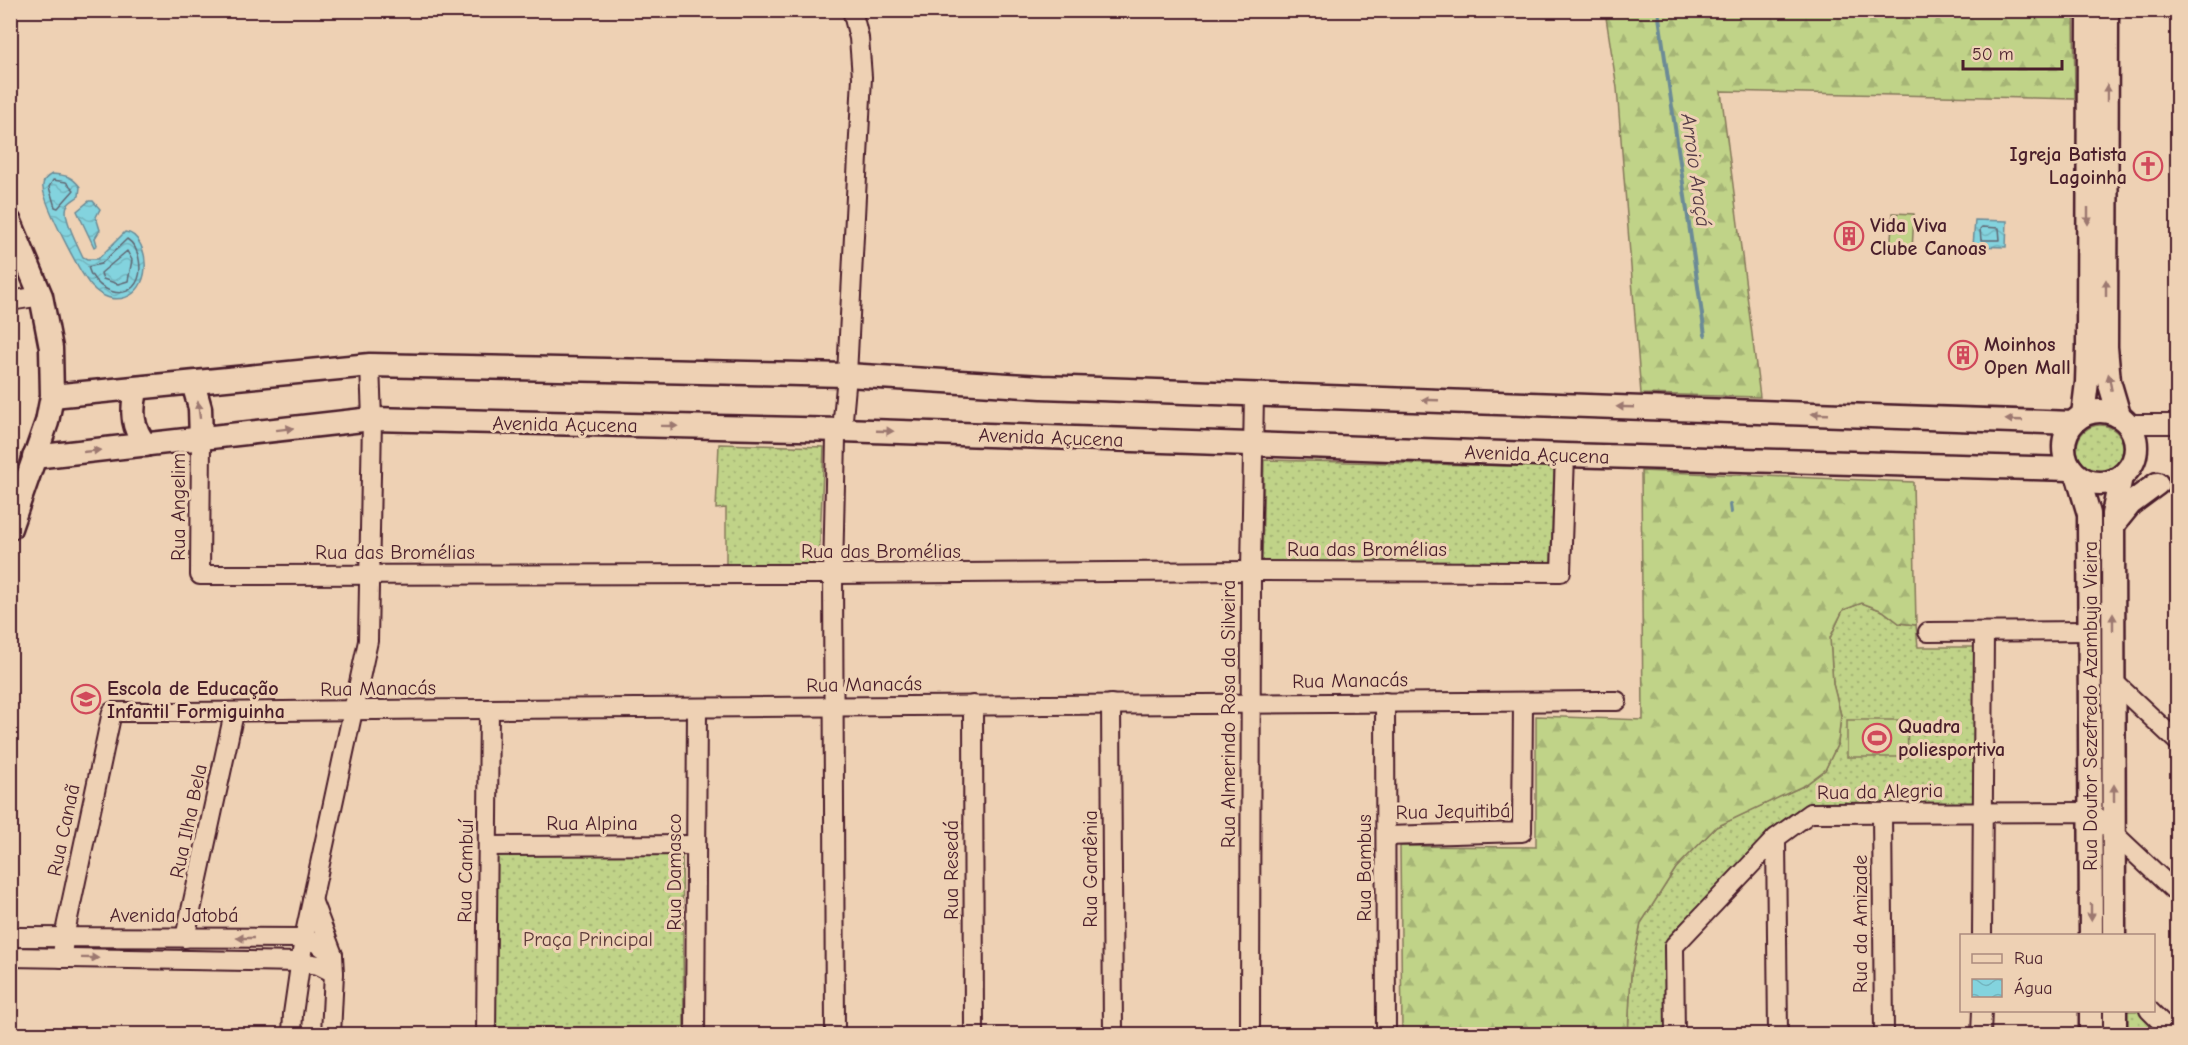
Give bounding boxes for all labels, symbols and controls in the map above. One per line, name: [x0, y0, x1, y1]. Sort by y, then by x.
scale bar: [1963, 33, 2062, 71]
text: 50 m: [1972, 44, 2014, 65]
one-way arrow: [2102, 84, 2112, 103]
water label: Arroio Araçá: [1676, 111, 1716, 228]
place label: Igreja Batista Lagoinha: [2010, 143, 2127, 189]
church icon: Igreja Batista Lagoinha: [2132, 150, 2164, 182]
one-way arrow: [2083, 206, 2093, 225]
place label: Vida Viva Clube Canoas: [1870, 214, 1987, 260]
building icon: Vida Viva Clube Canoas: [1833, 220, 1865, 252]
one-way arrow: [2101, 279, 2111, 298]
place label: Moinhos Open Mall: [1984, 333, 2071, 379]
building icon: Moinhos Open Mall: [1947, 339, 1979, 371]
one-way arrow: [2105, 372, 2114, 391]
one-way arrow: [1420, 395, 1439, 404]
one-way arrow: [195, 401, 204, 420]
one-way arrow: [1615, 402, 1634, 412]
one-way arrow: [1810, 409, 1829, 419]
street label: Avenida Açucena: [492, 412, 638, 437]
one-way arrow: [2005, 416, 2024, 425]
one-way arrow: [659, 421, 678, 431]
street label: Avenida Açucena: [978, 423, 1124, 452]
one-way arrow: [276, 424, 295, 434]
one-way arrow: [875, 427, 894, 436]
street label: Avenida Açucena: [1464, 440, 1610, 469]
one-way arrow: [82, 446, 101, 456]
street label: Rua Angelim: [167, 453, 190, 561]
street label: Rua das Bromélias: [1287, 538, 1447, 561]
street label: Rua das Bromélias: [801, 540, 961, 563]
street label: Rua das Bromélias: [315, 541, 475, 564]
street label: Rua Doutor Sezefredo Azambuja Vieira: [2079, 541, 2102, 871]
street label: Rua Almerindo Rosa da Silveira: [1217, 580, 1240, 848]
one-way arrow: [2108, 613, 2118, 632]
street label: Rua Manacás: [1292, 668, 1408, 693]
street label: Rua Manacás: [806, 672, 922, 697]
street label: Rua Manacás: [320, 676, 436, 701]
place label: Escola de Educação Infantil Formiguinha: [107, 677, 285, 723]
school or university icon: Escola de Educação Infantil Formiguinha: [70, 683, 102, 715]
place label: Quadra poliesportiva: [1898, 715, 2005, 761]
sports icon: Quadra poliesportiva: [1861, 722, 1893, 754]
street label: Rua Ilha Bela: [165, 762, 212, 880]
street label: Rua da Alegria: [1817, 779, 1943, 804]
street label: Rua Canaã: [43, 782, 84, 878]
one-way arrow: [2109, 784, 2119, 803]
street label: Rua Jequitibá: [1395, 799, 1511, 824]
street label: Rua Gardênia: [1079, 810, 1102, 928]
street label: Rua Alpina: [546, 812, 638, 835]
street label: Rua Damasco: [663, 813, 686, 931]
street label: Rua Bambus: [1353, 814, 1376, 922]
street label: Rua Cambuí: [453, 818, 478, 923]
street label: Rua Resedá: [940, 820, 963, 920]
street label: Rua da Amizade: [1849, 855, 1872, 993]
one-way arrow: [2086, 903, 2096, 922]
street label: Avenida Jatobá: [110, 904, 239, 927]
park label: Praça Principal: [523, 928, 653, 951]
one-way arrow: [236, 933, 255, 943]
legend: [1960, 934, 2155, 1012]
text: Rua: [2014, 948, 2043, 969]
one-way arrow: [80, 953, 99, 963]
text: Água: [2014, 977, 2052, 999]

